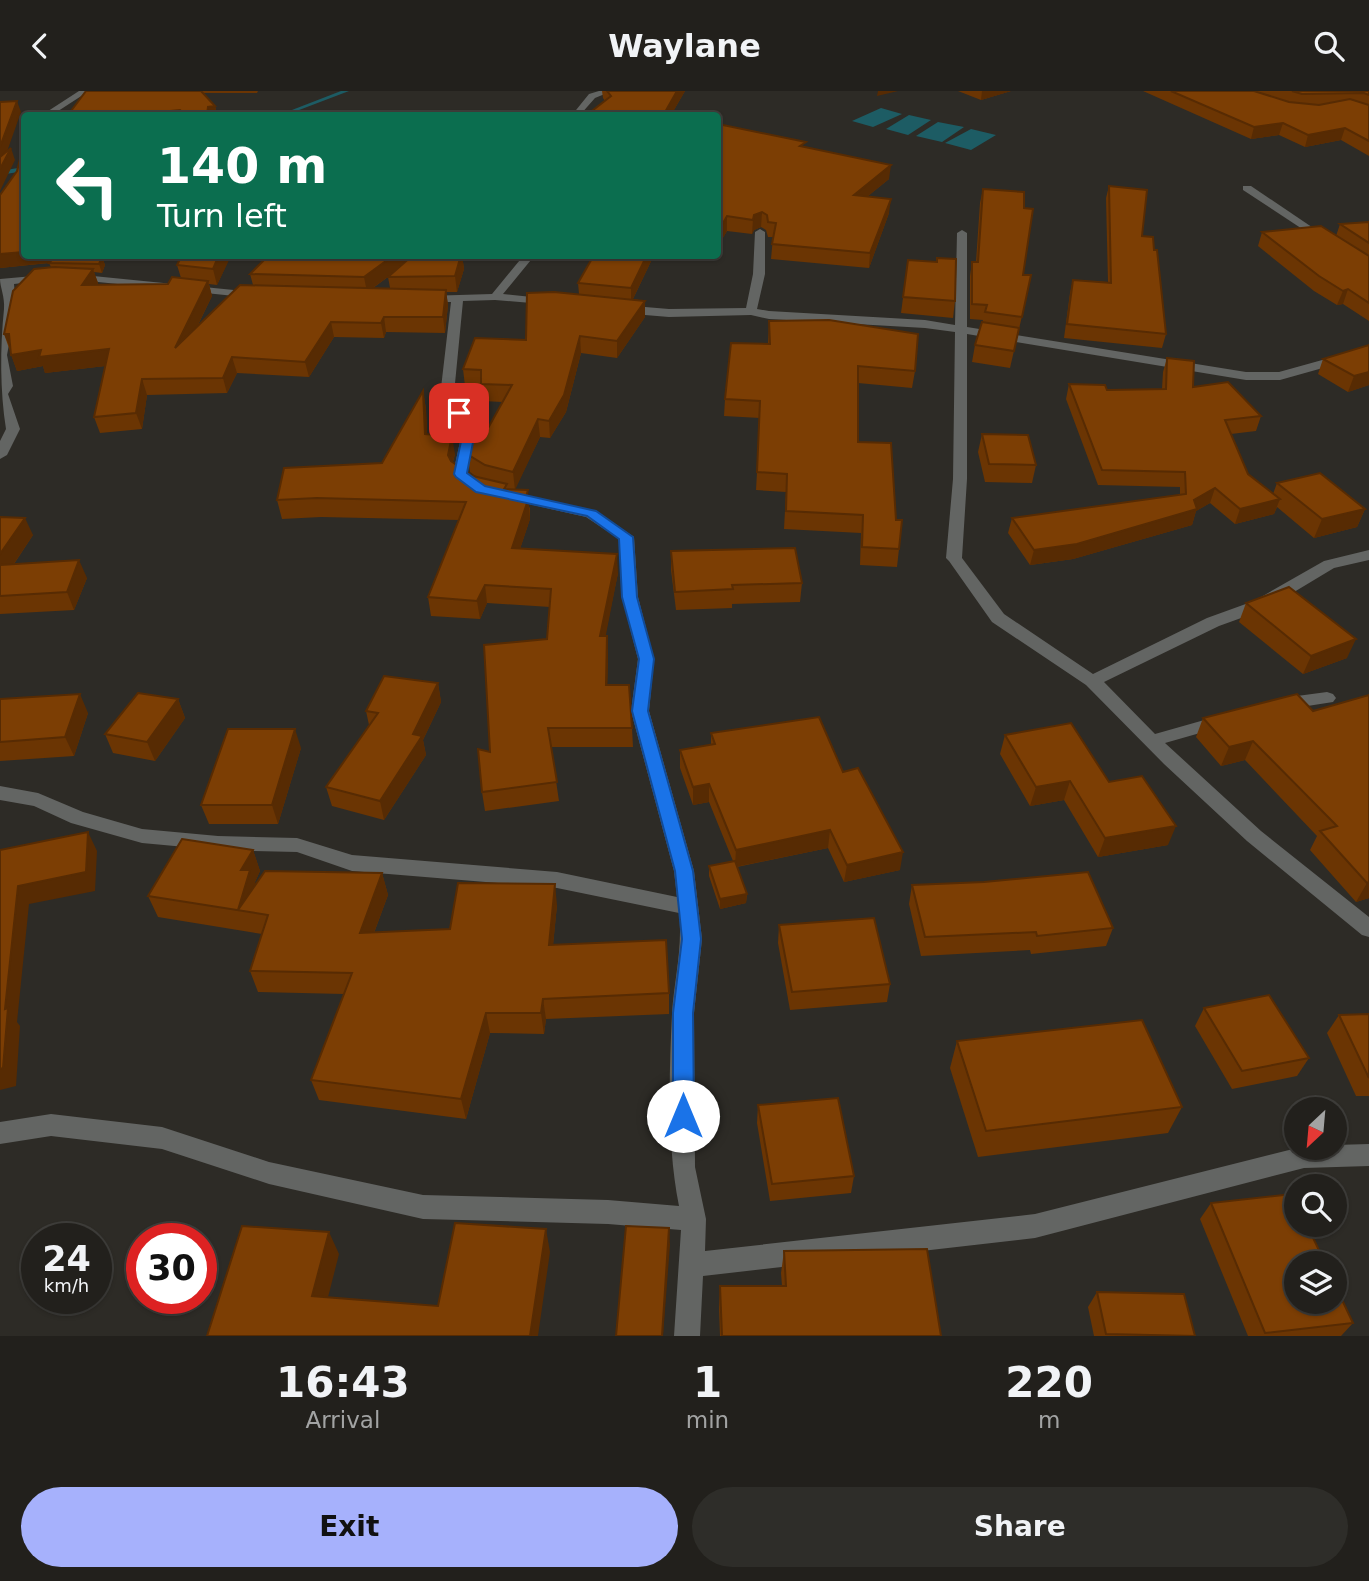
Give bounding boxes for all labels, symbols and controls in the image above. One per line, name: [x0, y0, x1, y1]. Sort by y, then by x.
icon: back: [21, 27, 59, 65]
text: Waylane: [608, 27, 761, 65]
icon: search: [1310, 27, 1348, 65]
text: 140 m: [157, 138, 327, 195]
icon: left: [42, 140, 133, 231]
text: Turn left: [157, 197, 287, 235]
pin: [429, 383, 489, 443]
icon: arrive: [440, 394, 478, 432]
position arrow: [646, 1079, 720, 1153]
north arrow: [1284, 1097, 1348, 1160]
map controls: [1284, 1097, 1347, 1314]
button: search: [1284, 1174, 1347, 1237]
speed limit sign: 30: [126, 1223, 217, 1314]
text: 24: [42, 1239, 91, 1279]
button: layers: [1284, 1251, 1347, 1314]
text: km/h: [44, 1275, 89, 1296]
text: 16:43: [276, 1358, 410, 1407]
text: 1: [693, 1358, 722, 1407]
text: 220: [1005, 1358, 1093, 1407]
text: Arrival: [306, 1407, 380, 1433]
text: min: [686, 1407, 729, 1433]
text: m: [1038, 1407, 1060, 1433]
button: Exit: [21, 1487, 678, 1567]
button: Share: [692, 1487, 1348, 1567]

